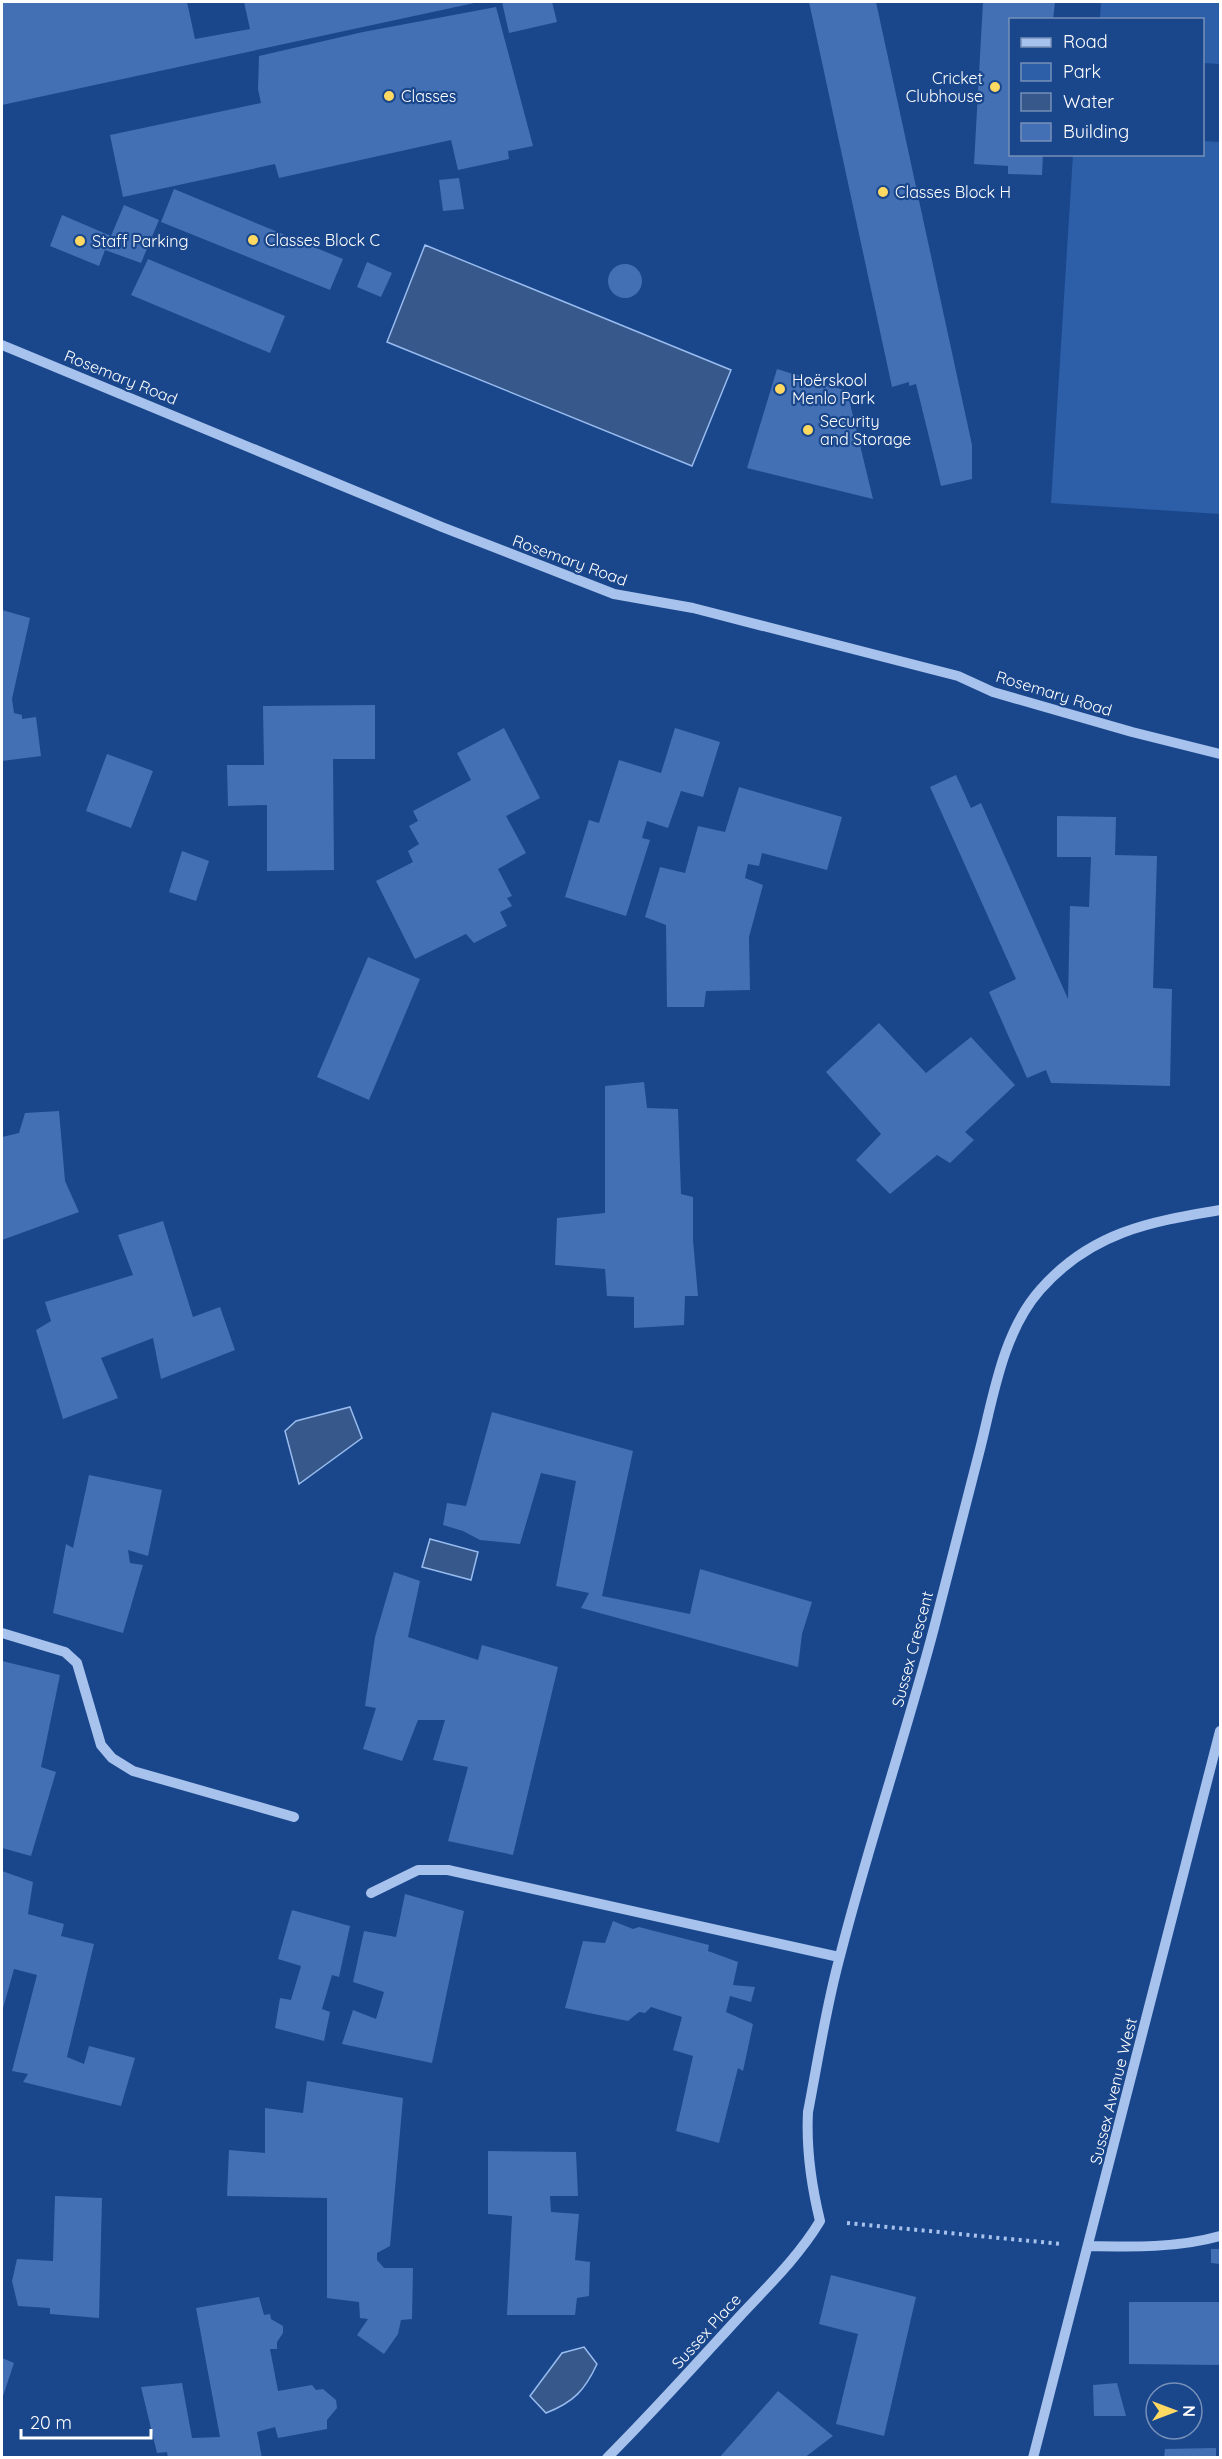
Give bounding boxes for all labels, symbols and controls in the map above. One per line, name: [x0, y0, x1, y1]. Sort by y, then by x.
legend: [1009, 18, 1204, 156]
text: Road: [1063, 30, 1108, 53]
text: Park: [1063, 60, 1101, 83]
place label: Cricket Clubhouse: [906, 68, 983, 106]
marker: Cricket Clubhouse: [988, 80, 1002, 94]
place label: Classes: [401, 86, 456, 106]
marker: Classes: [382, 89, 396, 103]
text: Water: [1063, 90, 1114, 113]
text: Building: [1063, 120, 1129, 143]
place label: Classes Block H: [895, 182, 1011, 202]
marker: Classes Block H: [876, 185, 890, 199]
place label: Classes Block C: [265, 230, 380, 250]
place label: Staff Parking: [92, 231, 189, 251]
marker: Classes Block C: [246, 233, 260, 247]
marker: Staff Parking: [73, 234, 87, 248]
street label: Rosemary Road: [61, 345, 181, 409]
place label: Hoërskool Menlo Park: [792, 370, 875, 408]
marker: Hoërskool Menlo Park: [773, 382, 787, 396]
place label: Security and Storage: [820, 411, 911, 449]
marker: Security and Storage: [801, 423, 815, 437]
street label: Rosemary Road: [510, 530, 630, 590]
street label: Rosemary Road: [993, 666, 1115, 720]
street label: Sussex Crescent: [887, 1589, 937, 1709]
street label: Sussex Avenue West: [1085, 2016, 1141, 2166]
street label: Sussex Place: [667, 2289, 745, 2373]
north arrow: [1144, 2381, 1204, 2441]
scale bar: [21, 2402, 152, 2440]
text: N: [1179, 2405, 1199, 2417]
text: 20 m: [30, 2411, 72, 2434]

